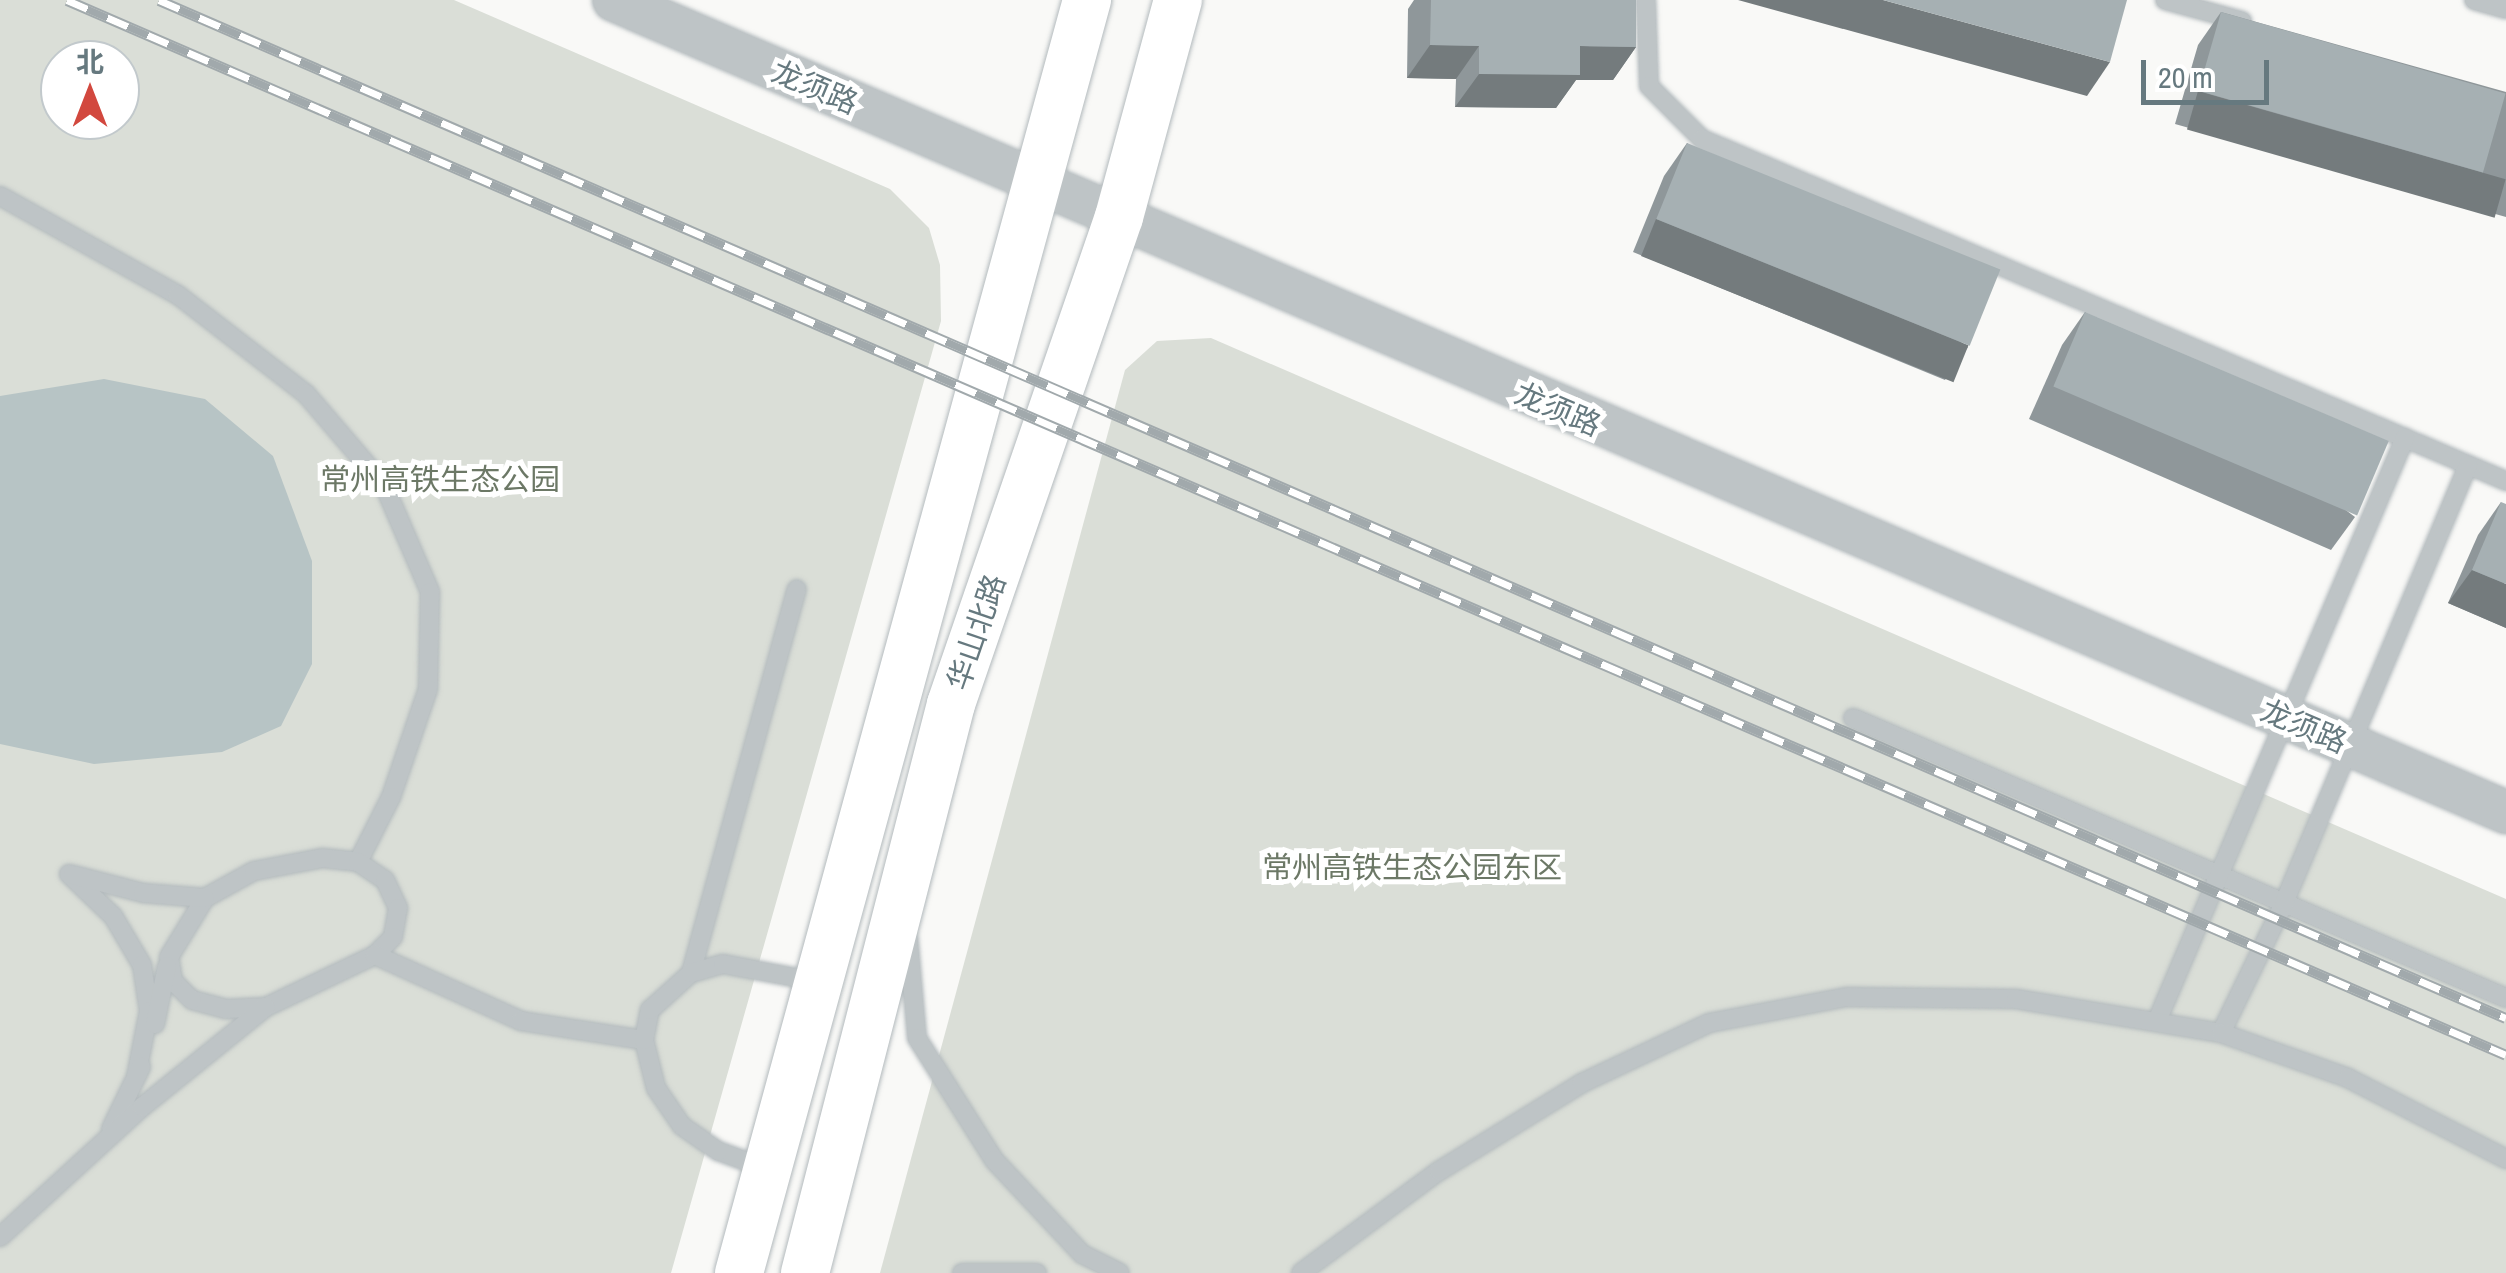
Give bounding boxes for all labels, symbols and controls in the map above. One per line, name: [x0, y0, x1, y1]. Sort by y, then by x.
north arrow: [40, 40, 140, 140]
scale bar: [2146, 40, 2274, 102]
text: 北: [76, 43, 104, 81]
street label: 龙须路: [767, 53, 863, 121]
text: 20 m: [2158, 57, 2213, 97]
street label: 龙须路: [1510, 375, 1606, 443]
park label: 常州高铁生态公园: [320, 461, 560, 497]
street label: 华山北路: [939, 569, 1013, 695]
street label: 龙须路: [2256, 692, 2352, 760]
park label: 常州高铁生态公园东区: [1262, 849, 1562, 885]

